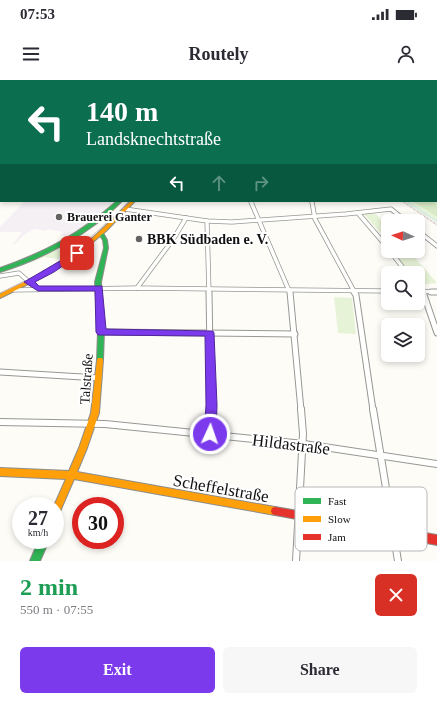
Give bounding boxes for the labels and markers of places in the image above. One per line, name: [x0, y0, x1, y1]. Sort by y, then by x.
place label: Brauerei Ganter: [67, 210, 152, 224]
marker: Brauerei Ganter: [54, 212, 64, 222]
place label: BBK Südbaden e. V.: [147, 232, 268, 247]
marker: BBK Südbaden e. V.: [134, 234, 144, 244]
pin: [60, 236, 94, 270]

